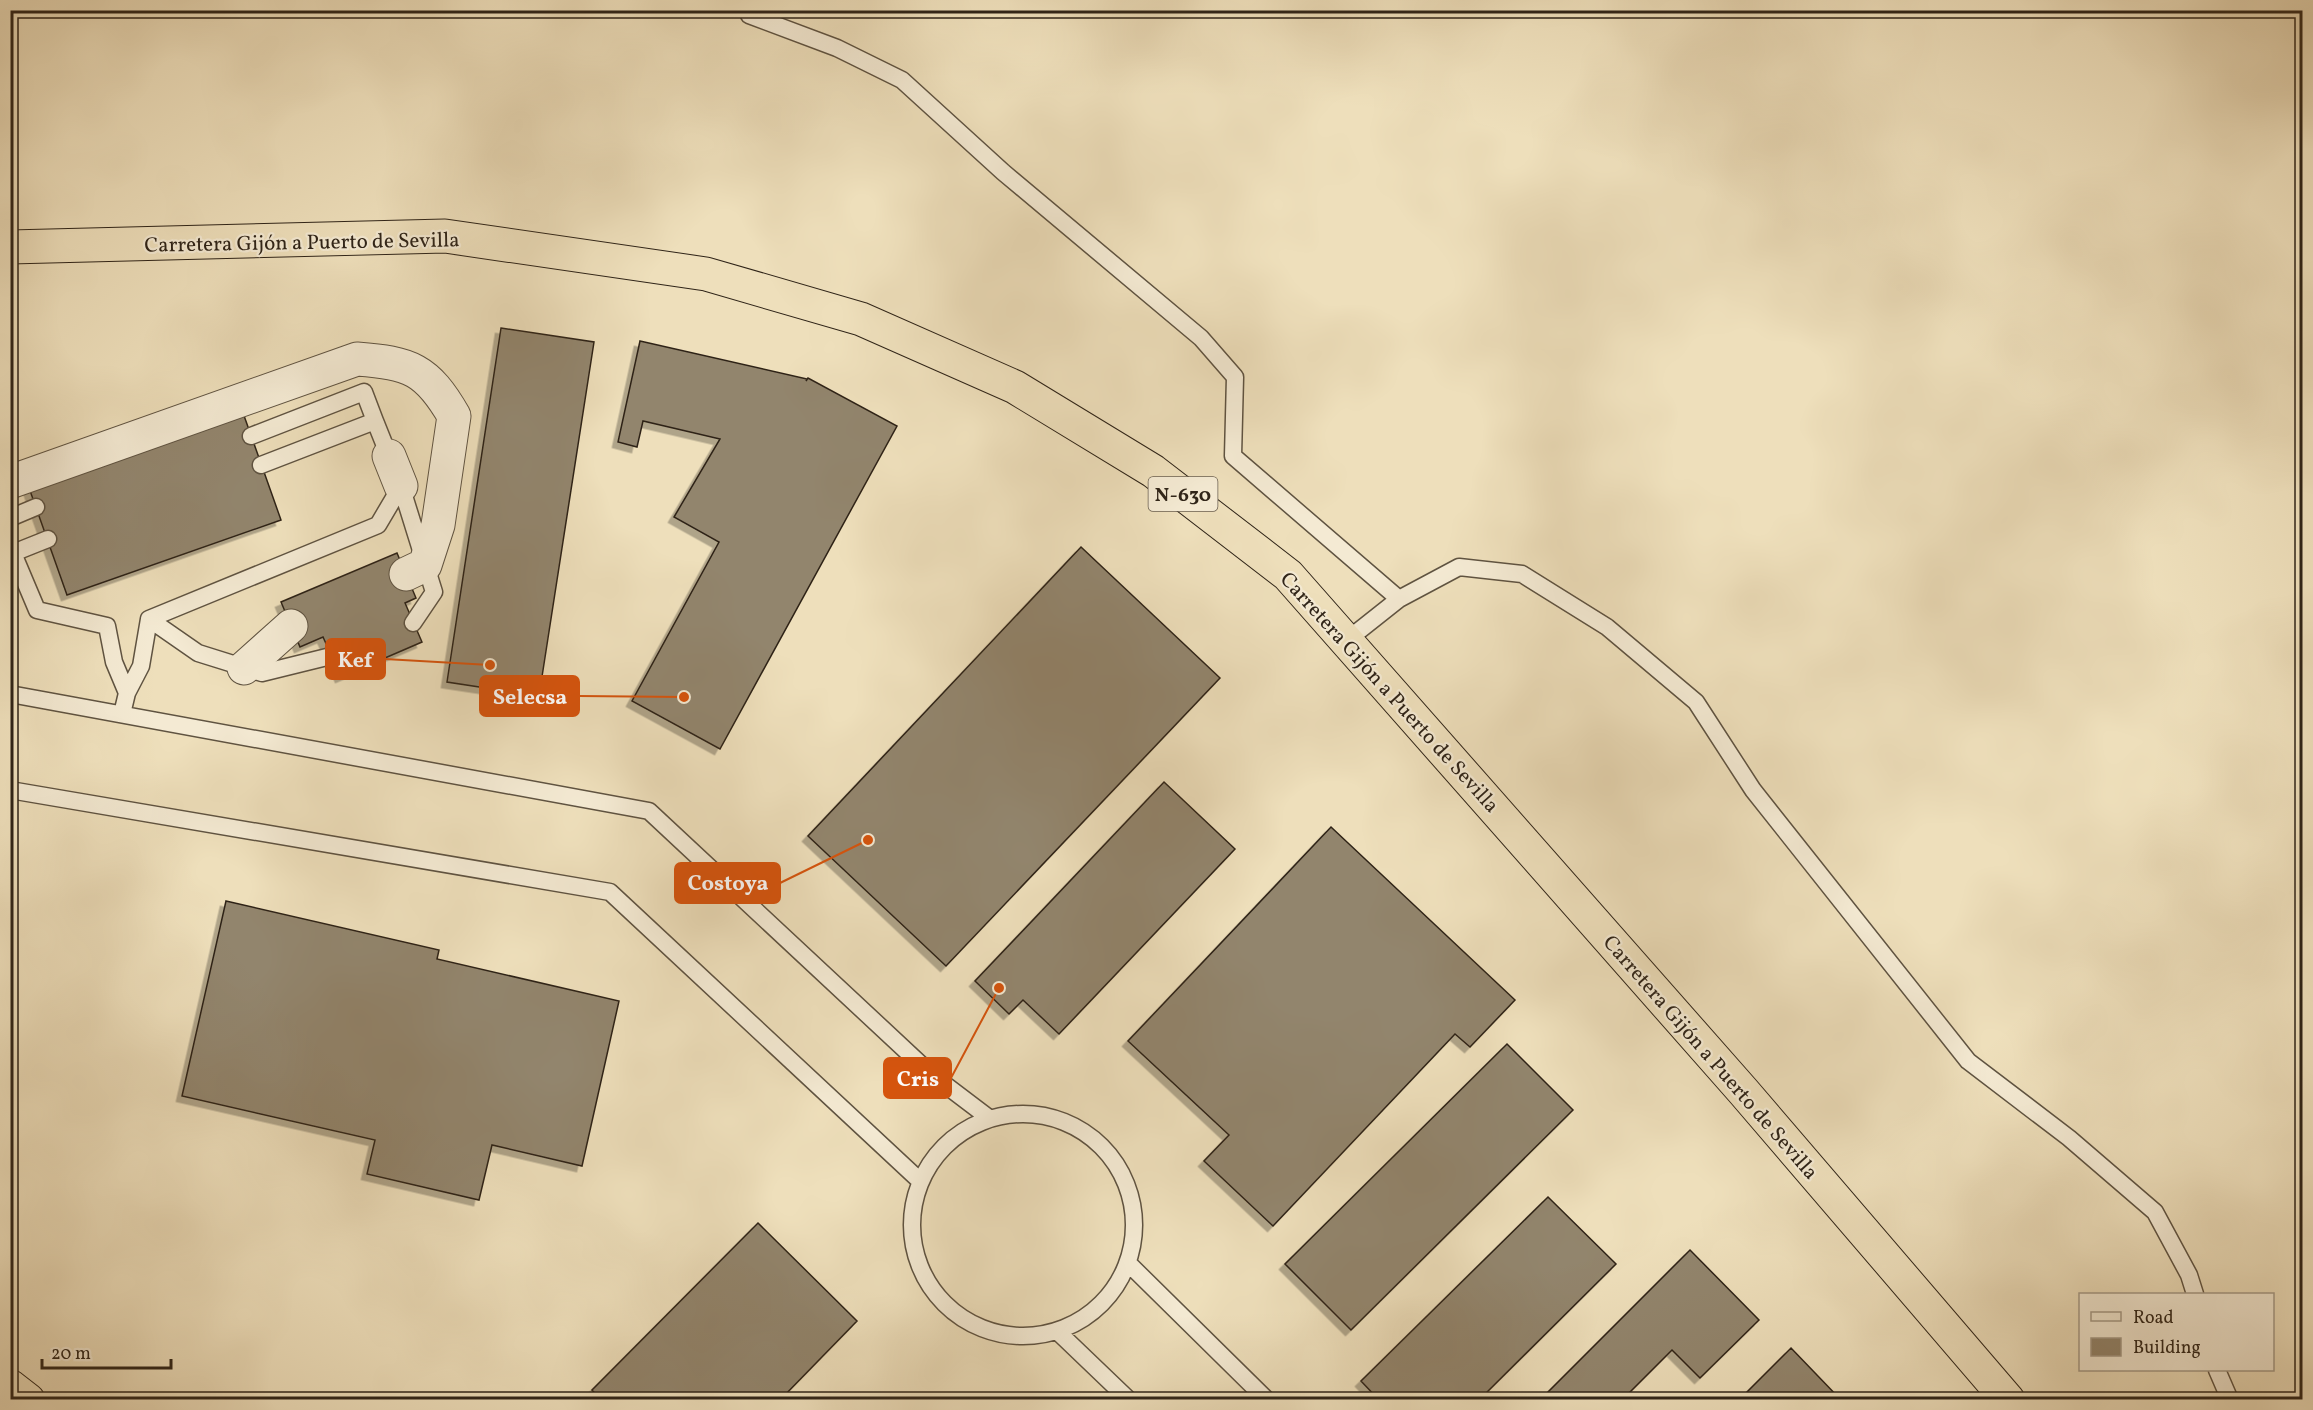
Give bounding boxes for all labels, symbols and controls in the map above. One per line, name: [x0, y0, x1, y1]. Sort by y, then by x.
street label: Carretera Gijón a Puerto de Sevilla: [144, 226, 460, 261]
road number: N-630: [1148, 477, 1218, 511]
street label: Carretera Gijón a Puerto de Sevilla: [1273, 566, 1505, 820]
callout: Kef: [326, 639, 385, 679]
text: Kef: [337, 646, 375, 677]
callout: Selecsa: [480, 676, 579, 716]
text: Selecsa: [493, 683, 567, 714]
callout: Costoya: [675, 863, 780, 903]
text: Costoya: [687, 869, 769, 900]
street label: Carretera Gijón a Puerto de Sevilla: [1595, 929, 1824, 1186]
callout: Cris: [884, 1058, 951, 1098]
text: Cris: [897, 1065, 939, 1096]
legend: [2079, 1293, 2274, 1371]
text: Road: [2133, 1306, 2174, 1331]
scale bar: [42, 1332, 171, 1370]
text: Building: [2133, 1336, 2201, 1361]
text: 20 m: [51, 1342, 91, 1367]

